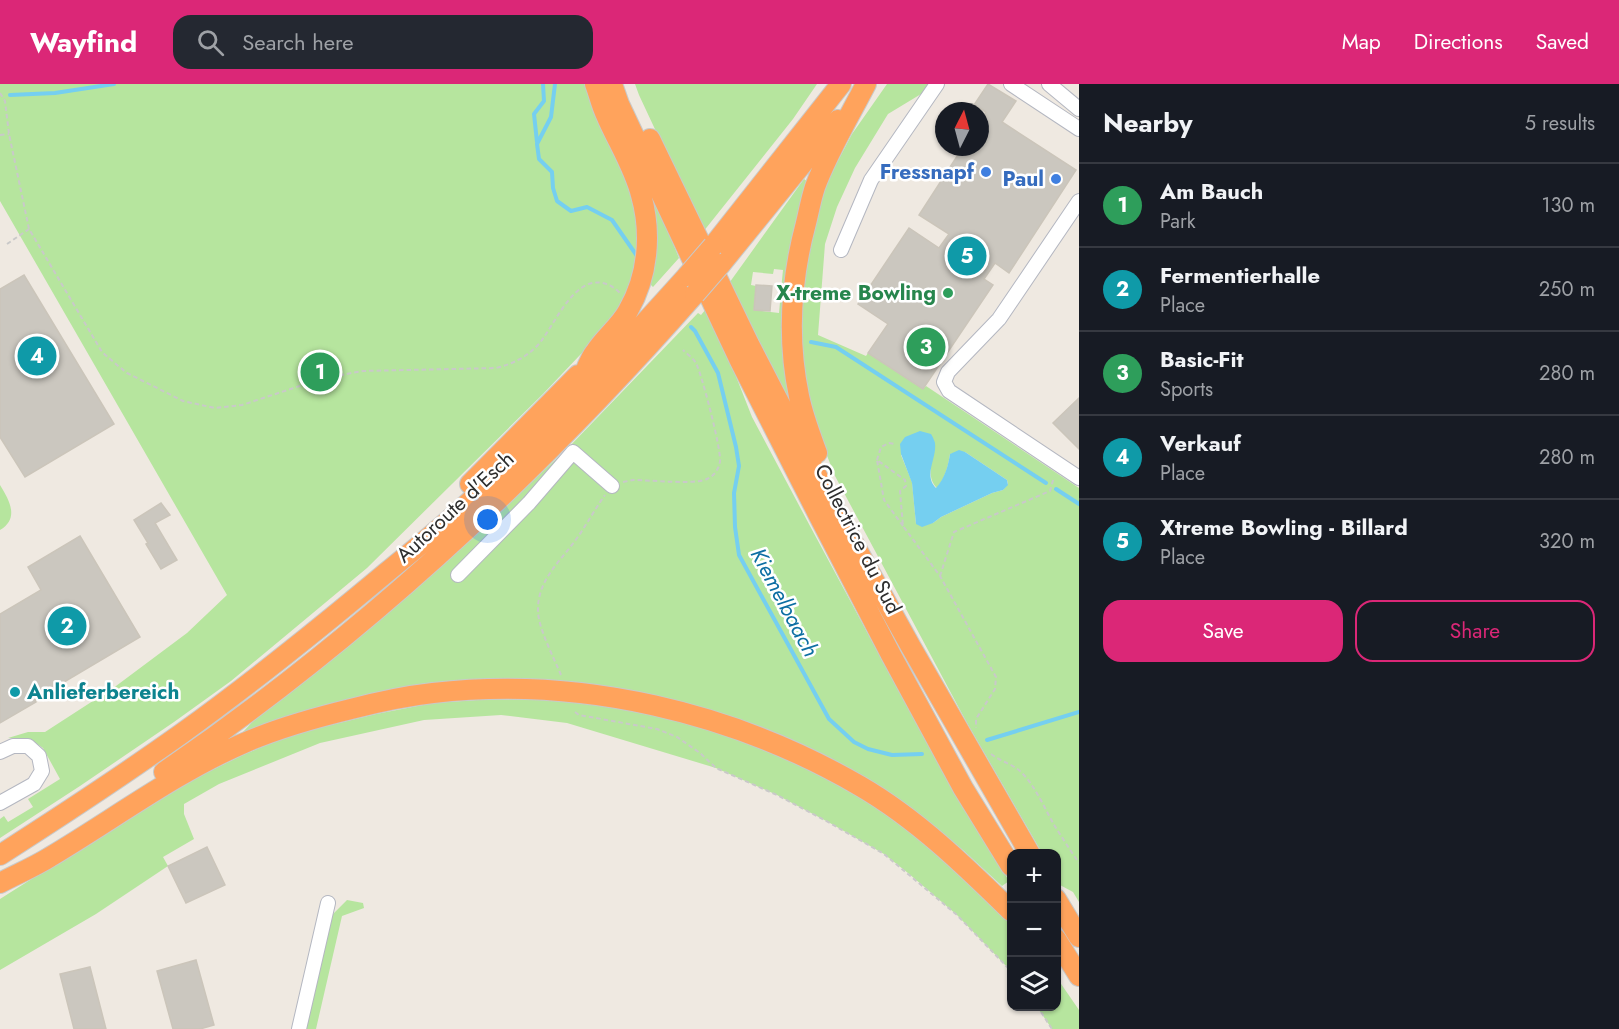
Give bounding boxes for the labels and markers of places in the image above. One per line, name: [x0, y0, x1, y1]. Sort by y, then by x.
place label: Fressnapf: [880, 157, 975, 187]
place label: Paul: [1002, 164, 1044, 194]
marker: Fressnapf: [979, 165, 993, 179]
marker: Paul: [1049, 172, 1063, 186]
pin: 5: [948, 234, 986, 279]
place label: X-treme Bowling: [776, 278, 936, 308]
marker: X-treme Bowling: [941, 286, 955, 300]
pin: 3: [906, 324, 946, 370]
pin: 4: [18, 334, 57, 378]
pin: 1: [300, 350, 340, 394]
pin: 2: [48, 604, 86, 648]
place label: Anlieferbereich: [26, 677, 179, 707]
marker: Anlieferbereich: [8, 685, 22, 699]

